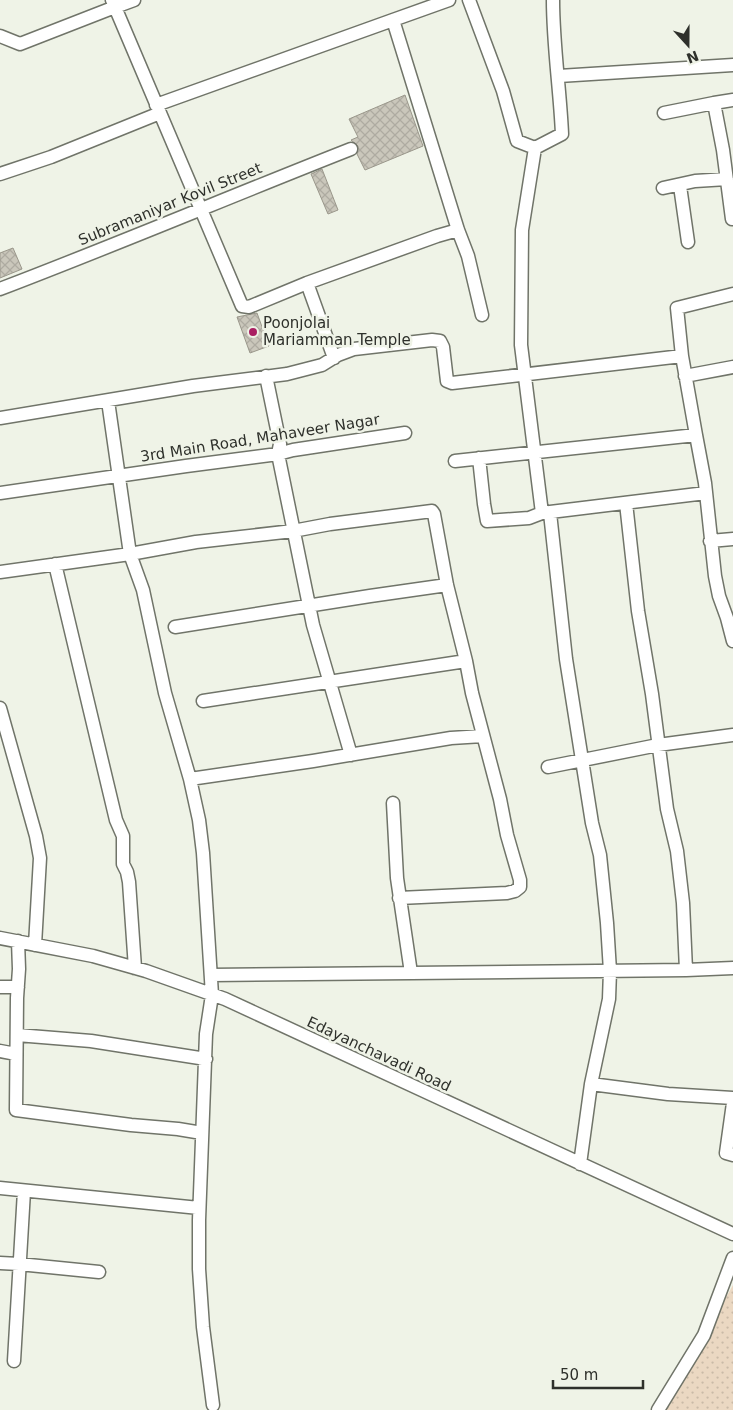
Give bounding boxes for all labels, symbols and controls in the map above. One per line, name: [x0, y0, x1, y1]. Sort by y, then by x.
north arrow: [663, 20, 713, 70]
text: N: [684, 48, 701, 67]
street label: Subramaniyar Kovil Street: [76, 159, 264, 249]
place label: Poonjolai Mariamman Temple: [263, 314, 411, 349]
marker: Poonjolai Mariamman Temple: [247, 326, 259, 338]
street label: 3rd Main Road, Mahaveer Nagar: [139, 410, 382, 466]
street label: Edayanchavadi Road: [304, 1013, 454, 1095]
scale bar: [553, 1358, 643, 1390]
text: 50 m: [560, 1366, 598, 1384]

